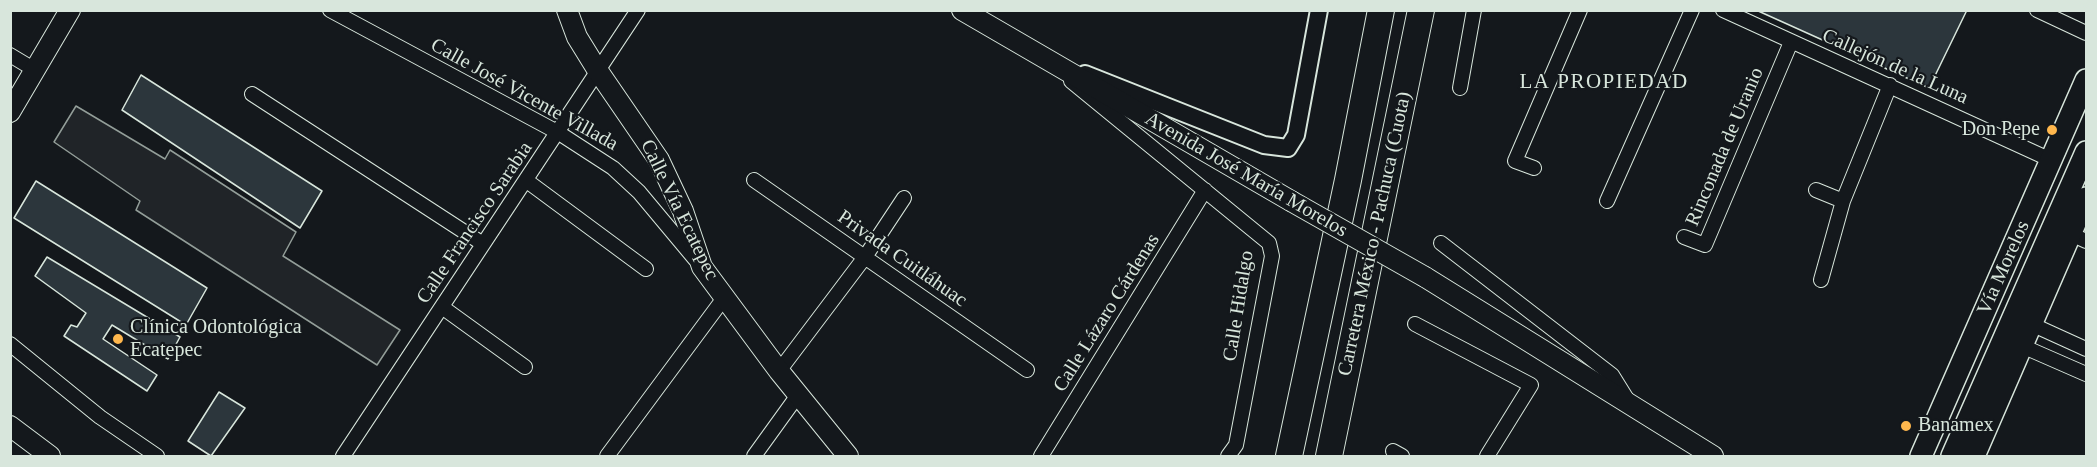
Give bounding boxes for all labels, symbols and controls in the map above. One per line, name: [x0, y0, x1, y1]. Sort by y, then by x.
street label: Callejón de la Luna: [1818, 24, 1972, 110]
street label: Calle José Vicente Villada: [426, 34, 622, 156]
street label: Rinconada de Uranio: [1681, 64, 1769, 230]
district label: LA PROPIEDAD: [1519, 69, 1689, 95]
street label: Carretera México - Pachuca (Cuota): [1333, 90, 1417, 378]
street label: Avenida José María Morelos: [1140, 107, 1352, 243]
place label: Don Pepe: [1962, 118, 2040, 142]
marker: Don Pepe: [2045, 123, 2059, 137]
street label: Calle Vía Ecatepec: [635, 136, 723, 284]
street label: Calle Francisco Sarabia: [412, 138, 538, 308]
street label: Privada Cuitláhuac: [833, 205, 971, 313]
street label: Vía Morelos: [1973, 217, 2035, 319]
street label: Calle Lázaro Cárdenas: [1049, 229, 1165, 397]
street label: Calle Hidalgo: [1218, 249, 1260, 363]
place label: Clínica Odontológica Ecatepec: [130, 316, 302, 363]
marker: Clínica Odontológica Ecatepec: [111, 332, 125, 346]
place label: Banamex: [1918, 414, 1994, 438]
marker: Banamex: [1899, 419, 1913, 433]

